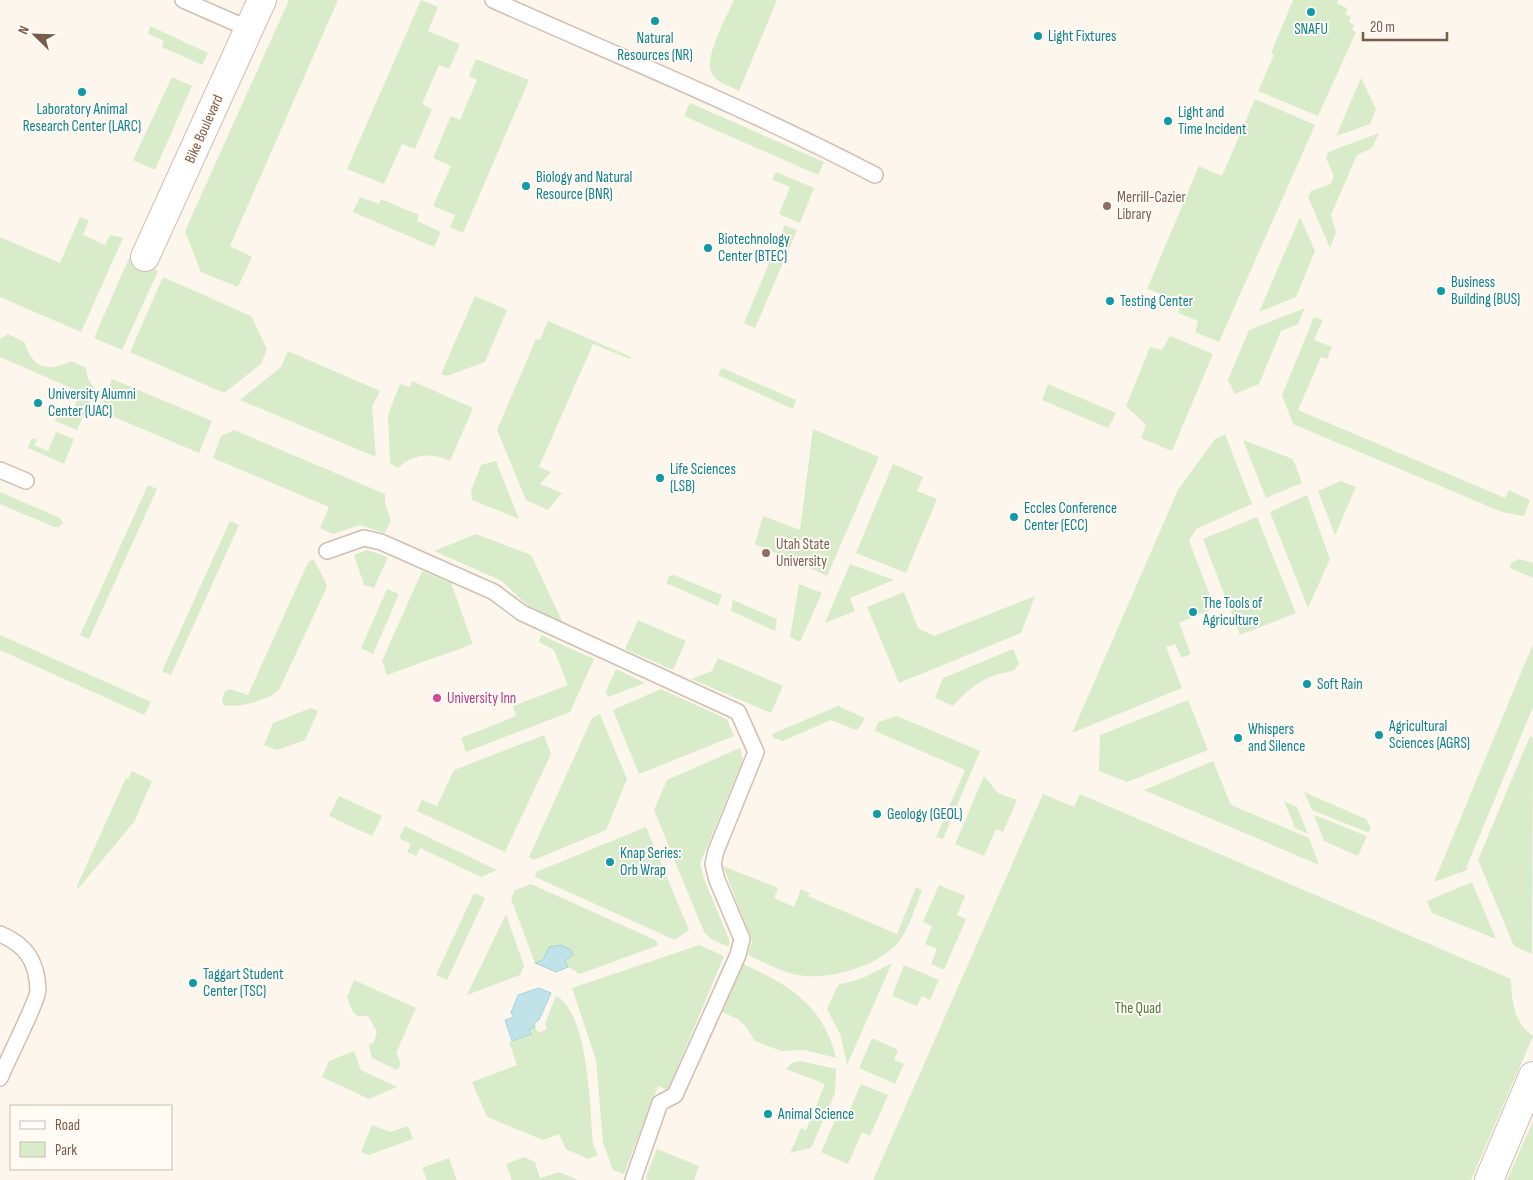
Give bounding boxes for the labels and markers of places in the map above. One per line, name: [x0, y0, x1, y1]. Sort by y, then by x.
marker: SNAFU: [1305, 6, 1317, 18]
marker: Natural Resources (NR): [649, 15, 661, 27]
place label: SNAFU: [1294, 20, 1328, 39]
place label: Light Fixtures: [1048, 27, 1116, 46]
place label: Natural Resources (NR): [617, 29, 693, 65]
marker: Light Fixtures: [1032, 30, 1044, 42]
marker: Laboratory Animal Research Center (LARC): [76, 86, 88, 98]
place label: Laboratory Animal Research Center (LARC): [23, 100, 141, 136]
place label: Light and Time Incident: [1178, 103, 1247, 139]
marker: Light and Time Incident: [1162, 115, 1174, 127]
place label: Biology and Natural Resource (BNR): [536, 168, 632, 204]
marker: Biology and Natural Resource (BNR): [520, 180, 532, 192]
place label: Merrill-Cazier Library: [1117, 188, 1186, 224]
marker: Merrill-Cazier Library: [1101, 200, 1113, 212]
place label: Biotechnology Center (BTEC): [718, 230, 790, 266]
marker: Biotechnology Center (BTEC): [702, 242, 714, 254]
place label: Business Building (BUS): [1451, 273, 1520, 309]
marker: Business Building (BUS): [1435, 285, 1447, 297]
place label: Testing Center: [1120, 292, 1194, 311]
marker: Testing Center: [1104, 295, 1116, 307]
place label: University Alumni Center (UAC): [48, 385, 136, 421]
marker: University Alumni Center (UAC): [32, 397, 44, 409]
place label: Life Sciences (LSB): [670, 460, 736, 496]
marker: Life Sciences (LSB): [654, 472, 666, 484]
place label: Eccles Conference Center (ECC): [1024, 499, 1117, 535]
marker: Eccles Conference Center (ECC): [1008, 511, 1020, 523]
place label: Utah State University: [776, 535, 830, 571]
marker: Utah State University: [760, 547, 772, 559]
place label: The Tools of Agriculture: [1202, 594, 1263, 630]
marker: The Tools of Agriculture: [1187, 606, 1199, 618]
place label: Soft Rain: [1317, 675, 1363, 694]
marker: Soft Rain: [1301, 678, 1313, 690]
place label: University Inn: [447, 689, 516, 708]
marker: University Inn: [431, 692, 443, 704]
place label: Agricultural Sciences (AGRS): [1388, 717, 1470, 753]
place label: Whispers and Silence: [1248, 720, 1305, 756]
marker: Agricultural Sciences (AGRS): [1373, 729, 1385, 741]
marker: Whispers and Silence: [1232, 732, 1244, 744]
place label: Geology (GEOL): [887, 805, 963, 824]
marker: Geology (GEOL): [871, 808, 883, 820]
place label: Knap Series: Orb Wrap: [620, 844, 681, 880]
marker: Knap Series: Orb Wrap: [604, 856, 616, 868]
place label: Taggart Student Center (TSC): [203, 965, 284, 1001]
marker: Taggart Student Center (TSC): [187, 977, 199, 989]
place label: Animal Science: [777, 1105, 854, 1124]
marker: Animal Science: [762, 1108, 774, 1120]

